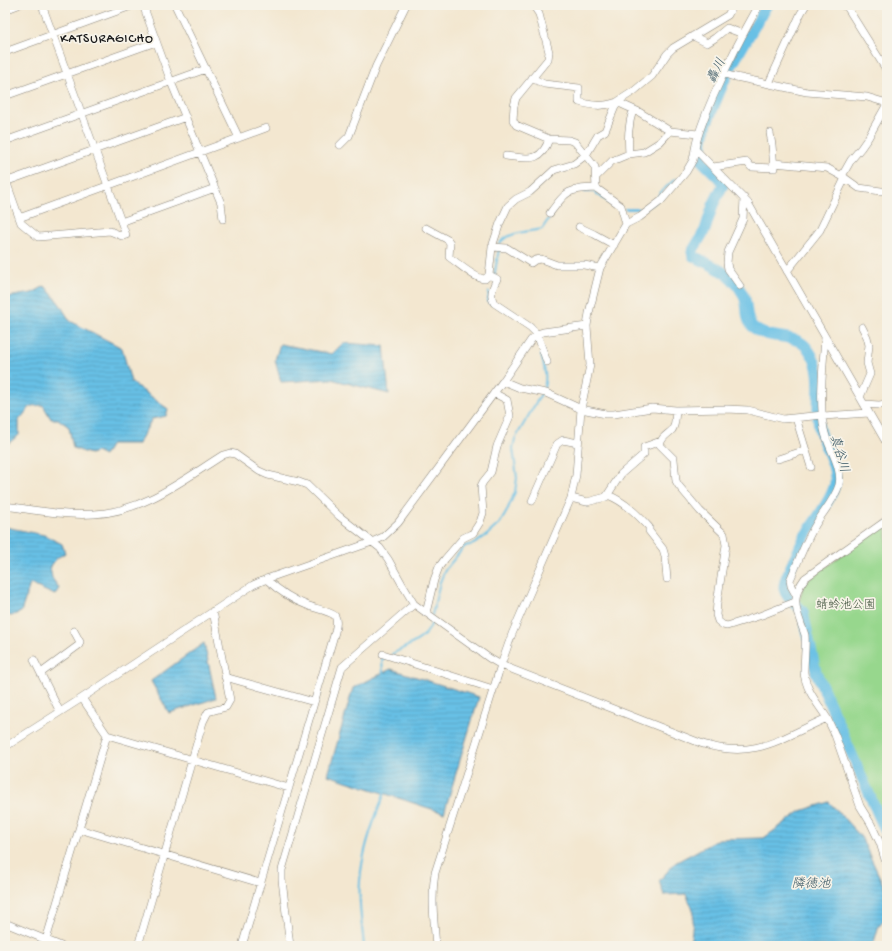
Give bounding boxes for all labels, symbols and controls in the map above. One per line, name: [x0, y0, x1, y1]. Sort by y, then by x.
district label: KATSURAGICHO: [60, 32, 154, 47]
water label: 轟川: [704, 56, 730, 86]
water label: 真谷川: [826, 433, 852, 475]
park label: 蜻蛉池公園: [816, 598, 876, 613]
water label: 隣徳池: [791, 876, 831, 892]

